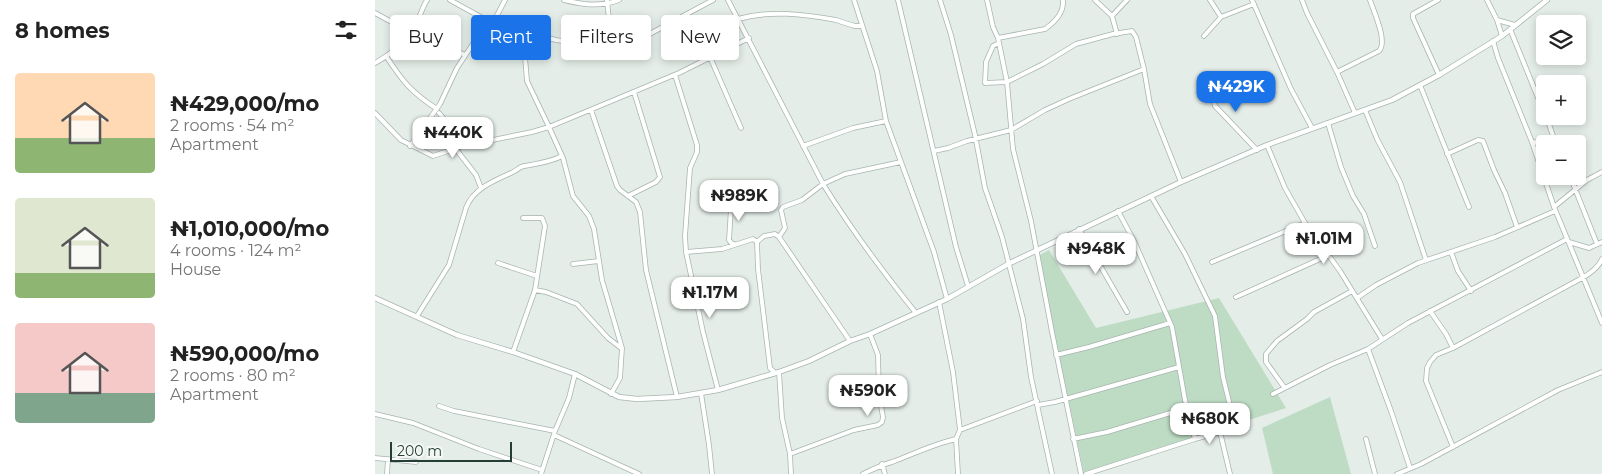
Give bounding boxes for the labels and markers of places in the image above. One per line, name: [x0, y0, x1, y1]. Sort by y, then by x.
pin: ₦429K: [1201, 70, 1271, 113]
pin: ₦440K: [418, 116, 488, 159]
pin: ₦989K: [704, 180, 774, 222]
pin: ₦1.01M: [1283, 222, 1365, 265]
pin: ₦948K: [1061, 232, 1131, 275]
pin: ₦1.17M: [669, 276, 751, 319]
pin: ₦590K: [833, 374, 903, 417]
pin: ₦680K: [1175, 402, 1245, 445]

